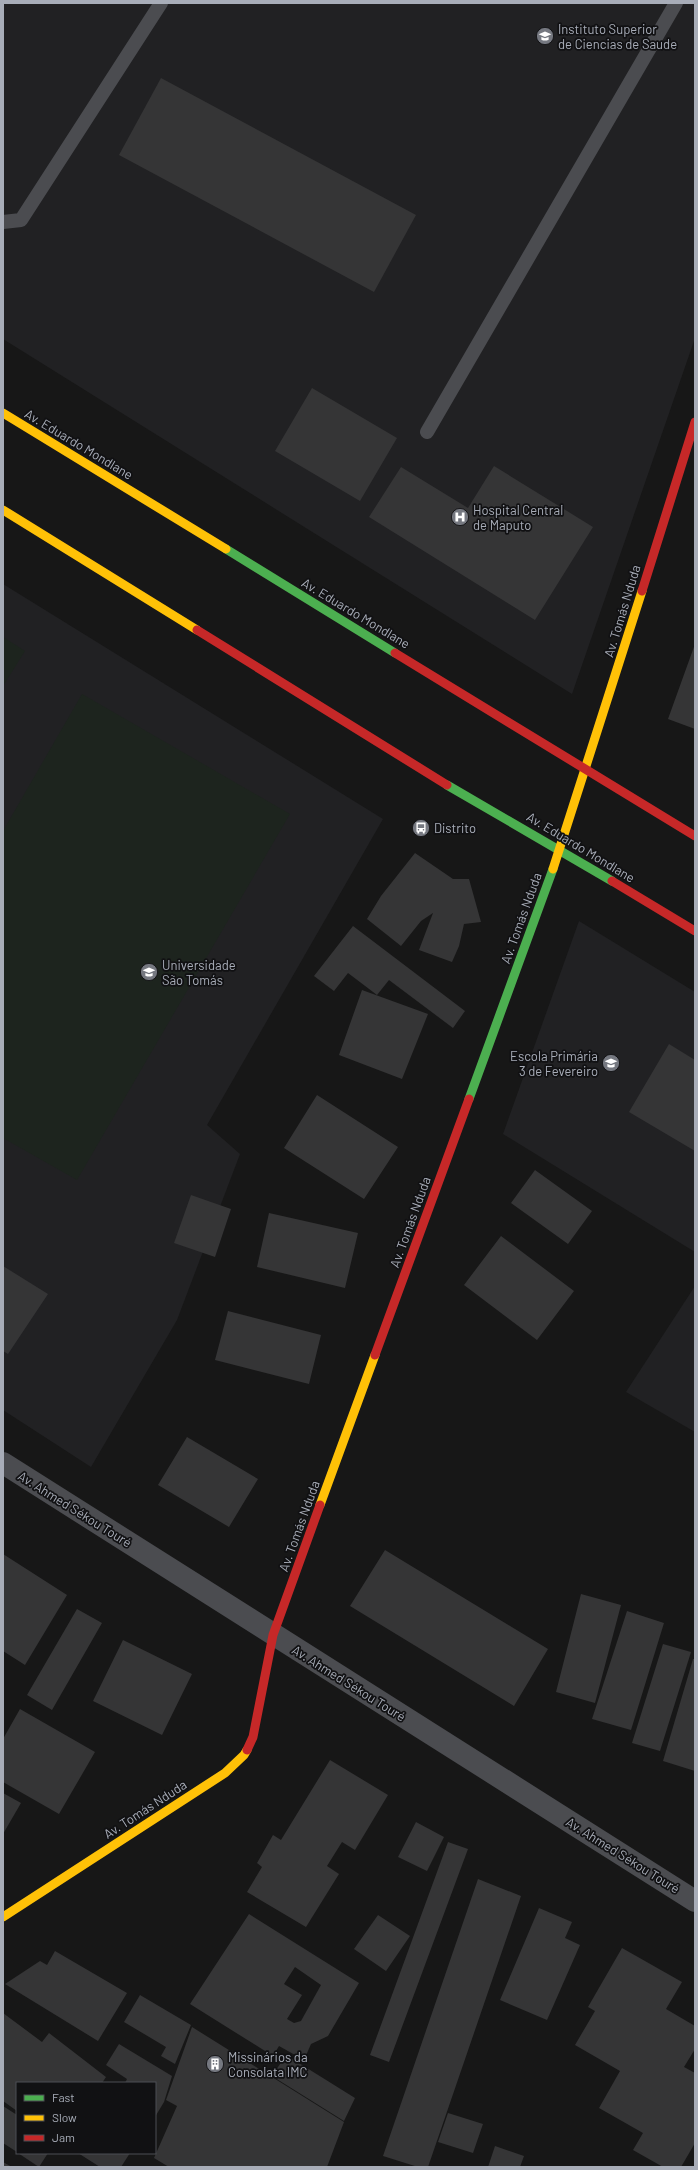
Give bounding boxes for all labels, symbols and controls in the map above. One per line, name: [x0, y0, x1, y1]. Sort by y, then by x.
place label: Instituto Superior de Ciencias de Saude: [558, 21, 677, 52]
school or university icon: Instituto Superior de Ciencias de Saude: [535, 26, 555, 46]
street label: Av. Eduardo Mondlane: [22, 405, 136, 483]
place label: Hospital Central de Maputo: [473, 502, 563, 533]
hospital icon: Hospital Central de Maputo: [450, 507, 470, 527]
street label: Av. Tomás Nduda: [600, 563, 644, 659]
street label: Av. Eduardo Mondlane: [299, 574, 413, 652]
street label: Av. Eduardo Mondlane: [524, 808, 638, 886]
bus stop icon: Distrito: [411, 818, 431, 838]
place label: Distrito: [434, 820, 476, 836]
street label: Av. Tomás Nduda: [497, 870, 545, 966]
place label: Universidade São Tomás: [162, 957, 236, 988]
school or university icon: Universidade São Tomás: [139, 962, 159, 982]
place label: Escola Primária 3 de Fevereiro: [510, 1048, 598, 1079]
school or university icon: Escola Primária 3 de Fevereiro: [601, 1053, 621, 1073]
street label: Av. Tomás Nduda: [386, 1174, 434, 1270]
street label: Av. Ahmed Sékou Touré: [15, 1467, 135, 1551]
street label: Av. Tomás Nduda: [275, 1478, 323, 1574]
street label: Av. Ahmed Sékou Touré: [289, 1641, 409, 1725]
street label: Av. Tomás Nduda: [100, 1776, 190, 1842]
street label: Av. Ahmed Sékou Touré: [563, 1813, 683, 1897]
place label: Missinários da Consolata IMC: [228, 2049, 308, 2080]
building icon: Missinários da Consolata IMC: [205, 2054, 225, 2074]
legend: [16, 2082, 156, 2154]
text: Fast: [52, 2090, 75, 2104]
text: Slow: [52, 2110, 77, 2124]
text: Jam: [52, 2130, 75, 2144]

